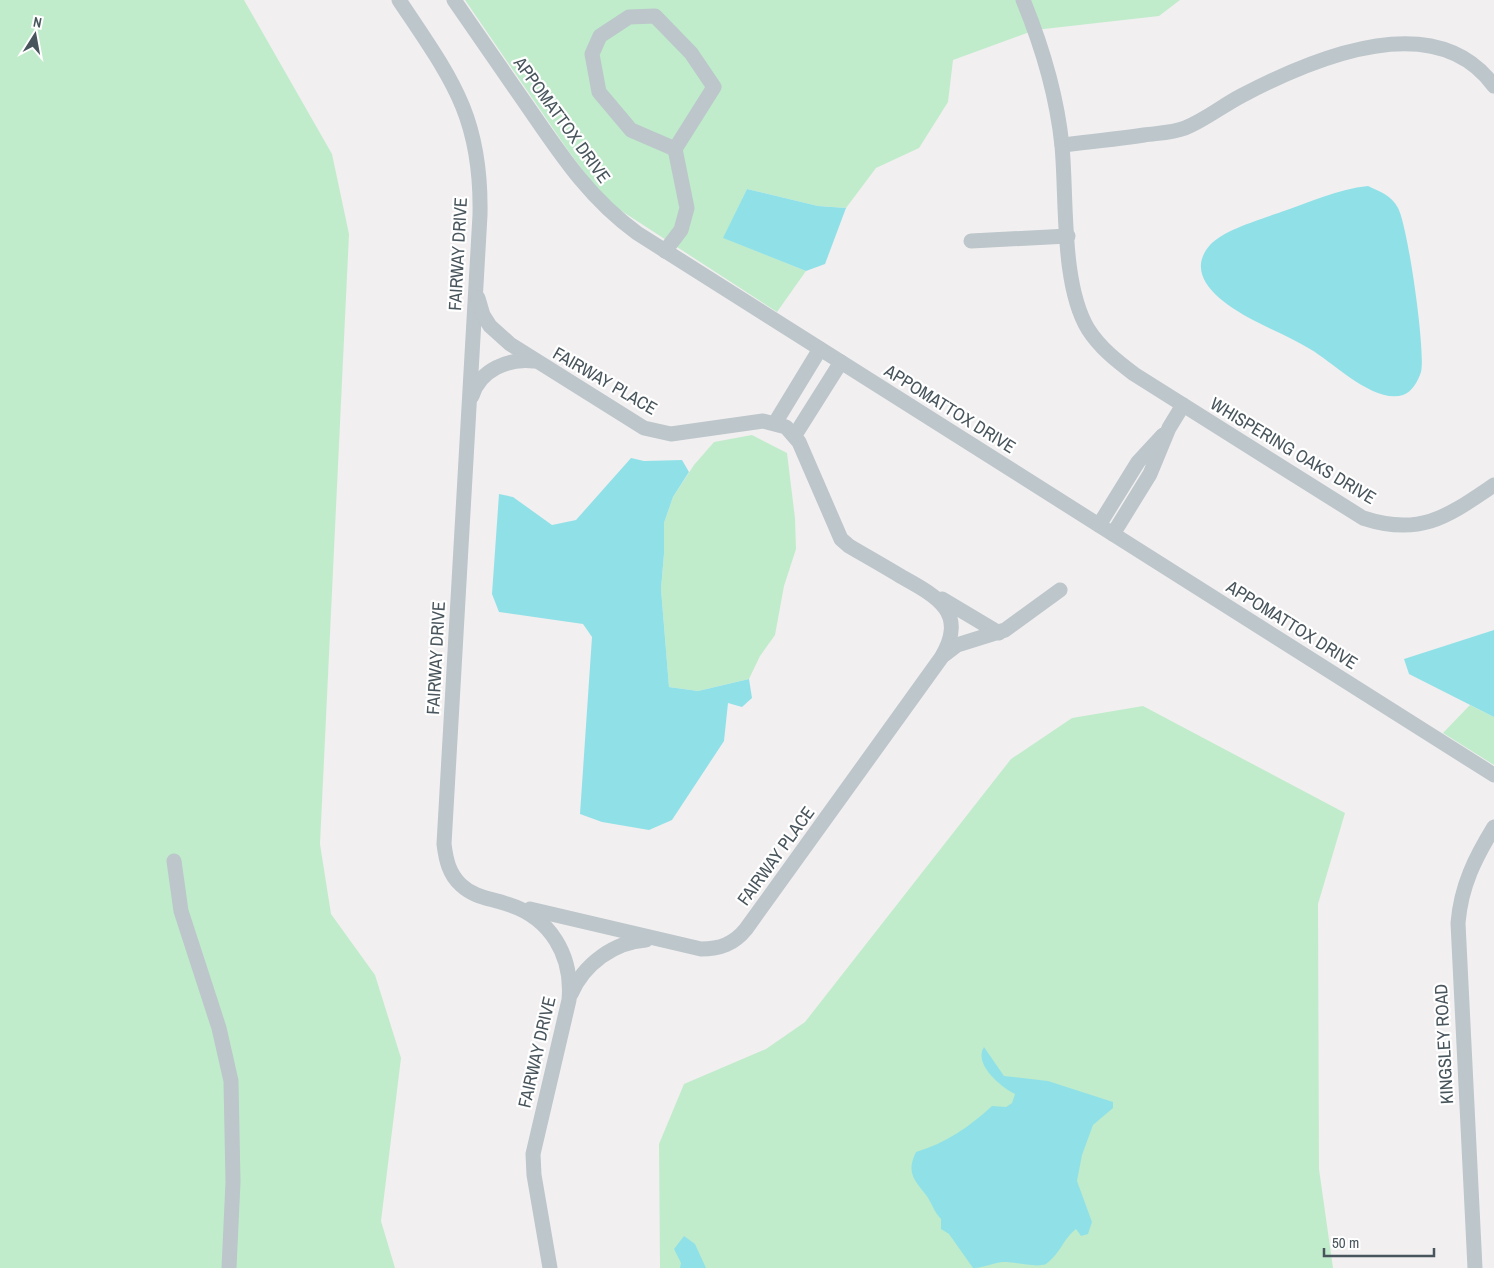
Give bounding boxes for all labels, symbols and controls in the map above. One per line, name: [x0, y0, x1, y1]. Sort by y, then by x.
north arrow: [10, 10, 60, 60]
text: N: [32, 13, 43, 32]
street label: APPOMATTOX DRIVE: [507, 51, 617, 188]
street label: FAIRWAY DRIVE: [442, 197, 473, 311]
street label: FAIRWAY PLACE: [548, 341, 662, 421]
street label: APPOMATTOX DRIVE: [879, 358, 1021, 459]
street label: WHISPERING OAKS DRIVE: [1206, 391, 1381, 510]
street label: APPOMATTOX DRIVE: [1221, 574, 1363, 675]
street label: FAIRWAY DRIVE: [420, 601, 451, 715]
street label: FAIRWAY PLACE: [731, 801, 820, 910]
street label: KINGSLEY ROAD: [1428, 983, 1459, 1105]
street label: FAIRWAY DRIVE: [512, 994, 561, 1110]
scale bar: [1324, 1226, 1434, 1258]
text: 50 m: [1332, 1232, 1359, 1253]

